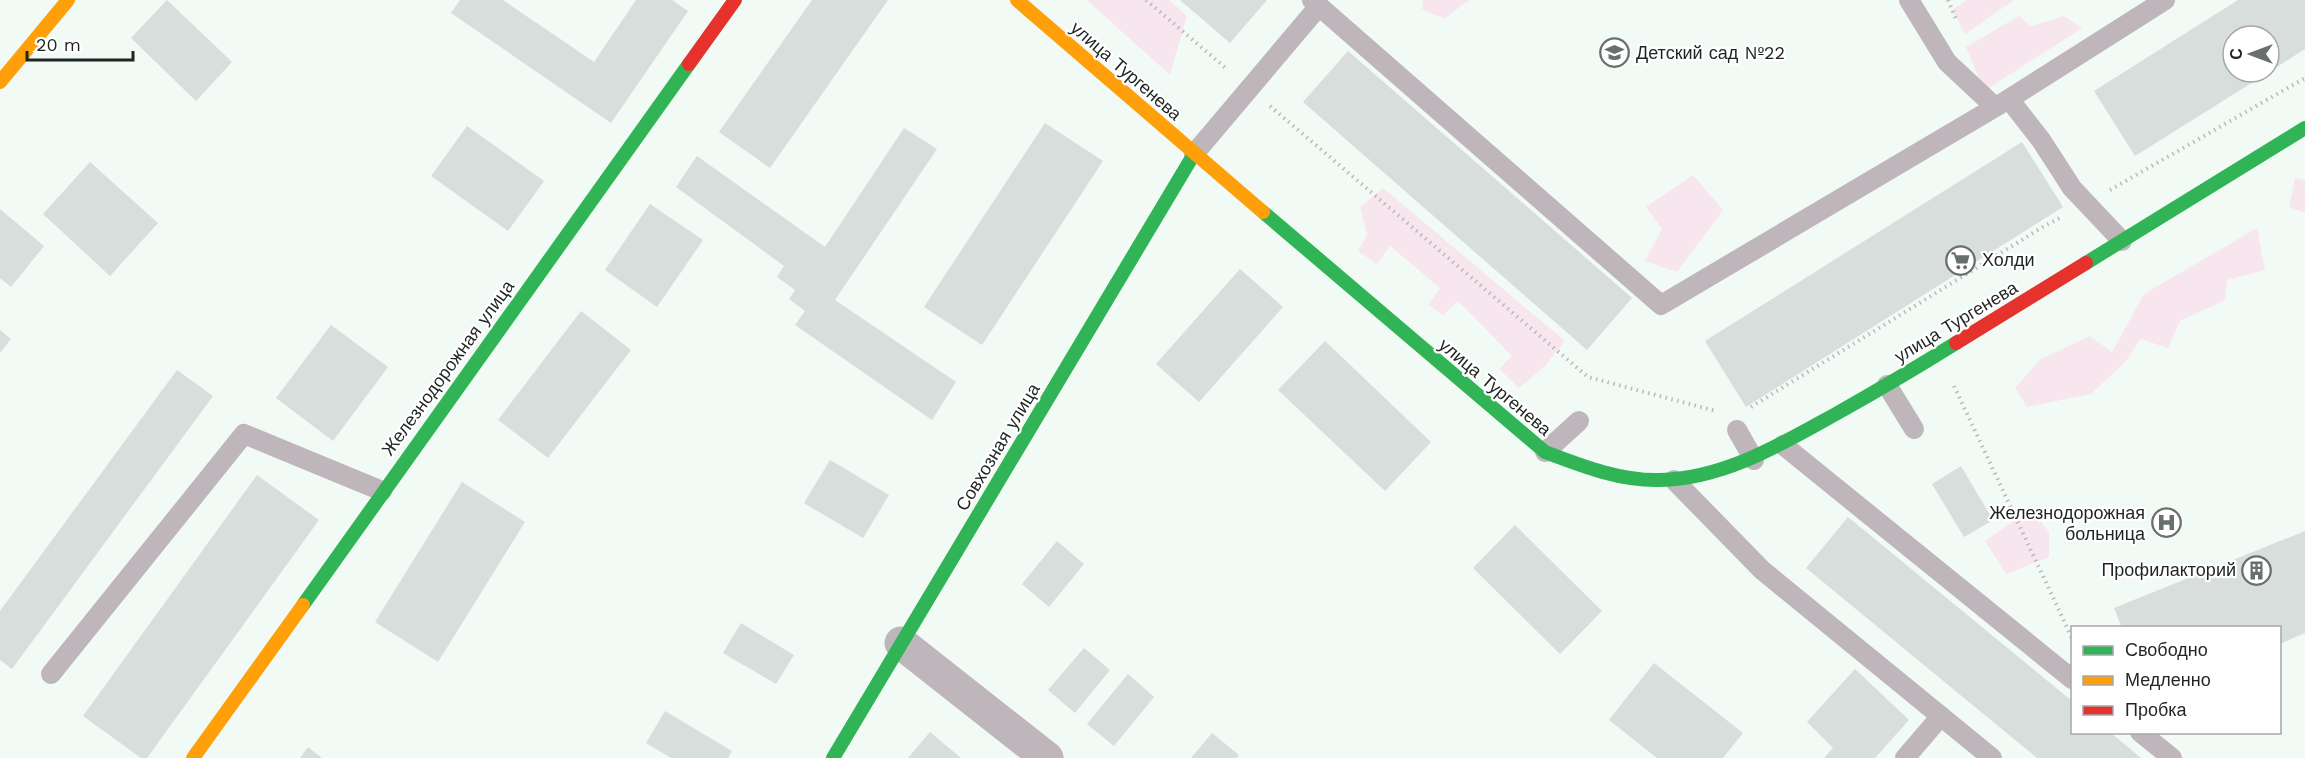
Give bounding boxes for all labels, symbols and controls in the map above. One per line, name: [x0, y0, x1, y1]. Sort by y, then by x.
street label: улица Тургенева: [1067, 17, 1187, 125]
scale bar: [27, 24, 134, 62]
north arrow: [2221, 24, 2281, 84]
text: 20 m: [36, 34, 81, 55]
school or university icon: Детский сад №22: [1599, 37, 1631, 69]
place label: Детский сад №22: [1636, 42, 1785, 63]
text: С: [2227, 48, 2246, 60]
supermarket icon: Холди: [1945, 244, 1977, 276]
place label: Холди: [1982, 249, 2034, 270]
street label: Железнодорожная улица: [377, 275, 519, 459]
street label: улица Тургенева: [1890, 276, 2022, 367]
street label: улица Тургенева: [1435, 334, 1556, 440]
street label: Совхозная улица: [951, 378, 1044, 514]
place label: Железнодорожная больница: [1989, 502, 2146, 544]
hospital icon: Железнодорожная больница: [2150, 507, 2182, 539]
building icon: Профилакторий: [2241, 554, 2273, 586]
place label: Профилакторий: [2101, 559, 2236, 580]
legend: [2071, 626, 2281, 734]
text: Свободно: [2125, 639, 2208, 660]
text: Медленно: [2125, 669, 2211, 690]
text: Пробка: [2125, 699, 2188, 720]

